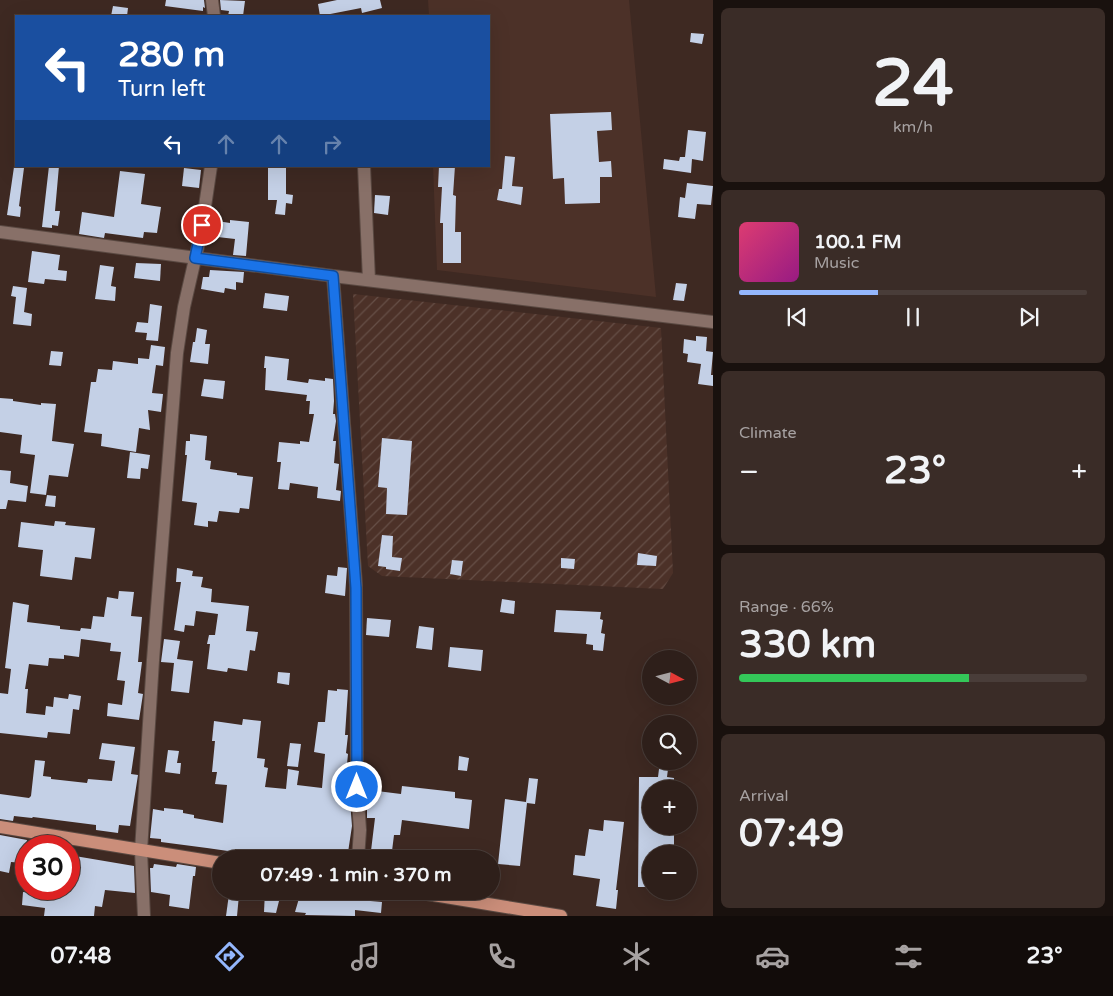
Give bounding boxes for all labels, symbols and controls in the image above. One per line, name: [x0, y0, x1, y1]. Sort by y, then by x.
text: 280 m: [118, 34, 225, 76]
icon: left: [35, 35, 100, 100]
text: 24: [872, 45, 954, 124]
text: Turn left: [118, 76, 206, 102]
text: km/h: [893, 117, 933, 137]
icon: left: [159, 130, 187, 158]
icon: ahead: [212, 130, 240, 158]
icon: ahead: [265, 130, 293, 158]
icon: right: [318, 130, 346, 158]
pin: [181, 204, 223, 246]
icon: arrive: [188, 211, 216, 239]
text: 100.1 FM: [814, 231, 902, 253]
text: Music: [814, 253, 859, 273]
icon: previous: [783, 303, 811, 331]
icon: pause: [899, 303, 927, 331]
icon: next: [1015, 303, 1043, 331]
text: Climate: [739, 423, 797, 443]
text: 23°: [884, 448, 946, 494]
text: −: [739, 455, 759, 489]
text: +: [1071, 455, 1087, 489]
text: Range · 66%: [739, 597, 834, 617]
text: 330 km: [739, 622, 876, 668]
north arrow: [642, 650, 698, 705]
map controls: [642, 650, 697, 900]
button: search: [642, 715, 697, 770]
position arrow: [330, 760, 382, 812]
button: +: [642, 780, 697, 835]
text: Arrival: [739, 786, 788, 806]
text: 07:49: [739, 811, 844, 857]
speed limit sign: 30: [15, 835, 80, 900]
button: −: [642, 845, 697, 900]
text: 07:49 · 1 min · 370 m: [260, 864, 452, 886]
icon: directions: [212, 939, 247, 974]
icon: music: [348, 939, 383, 974]
icon: phone: [484, 939, 519, 974]
icon: climate: [619, 939, 654, 974]
icon: car: [755, 939, 790, 974]
icon: filters: [891, 939, 926, 974]
text: 07:48: [50, 943, 111, 969]
text: 23°: [1027, 943, 1063, 969]

